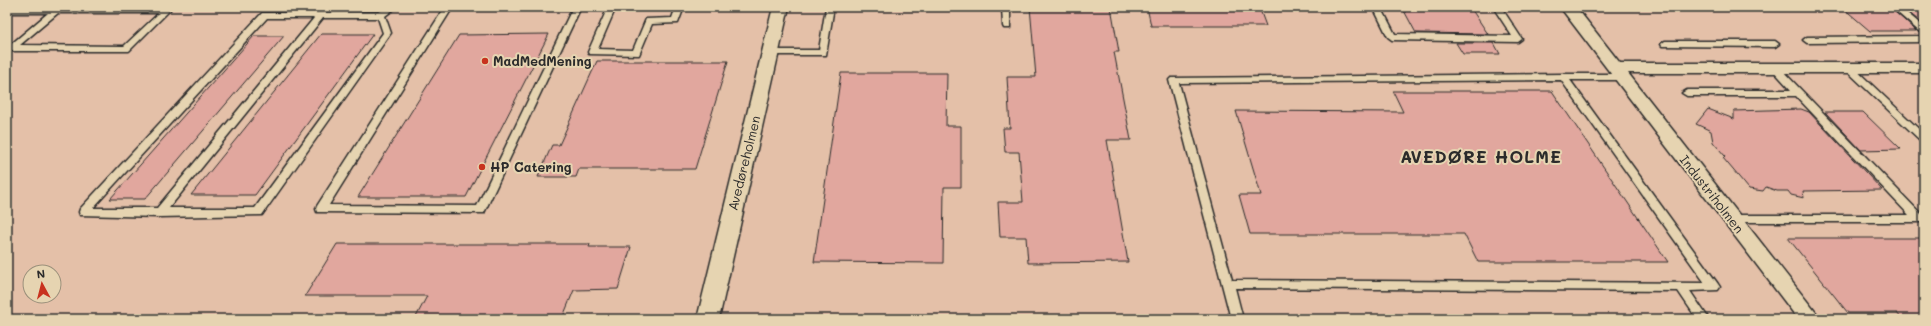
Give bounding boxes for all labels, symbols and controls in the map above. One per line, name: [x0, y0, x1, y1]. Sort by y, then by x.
place label: MadMedMening: [493, 52, 592, 69]
marker: MadMedMening: [480, 56, 490, 66]
street label: Avedøreholmen: [724, 114, 764, 212]
district label: AVEDØRE HOLME: [1400, 145, 1562, 167]
street label: Industriholmen: [1677, 151, 1748, 236]
place label: HP Catering: [490, 158, 572, 175]
marker: HP Catering: [477, 162, 487, 172]
north arrow: [22, 264, 62, 304]
text: N: [36, 266, 46, 282]

